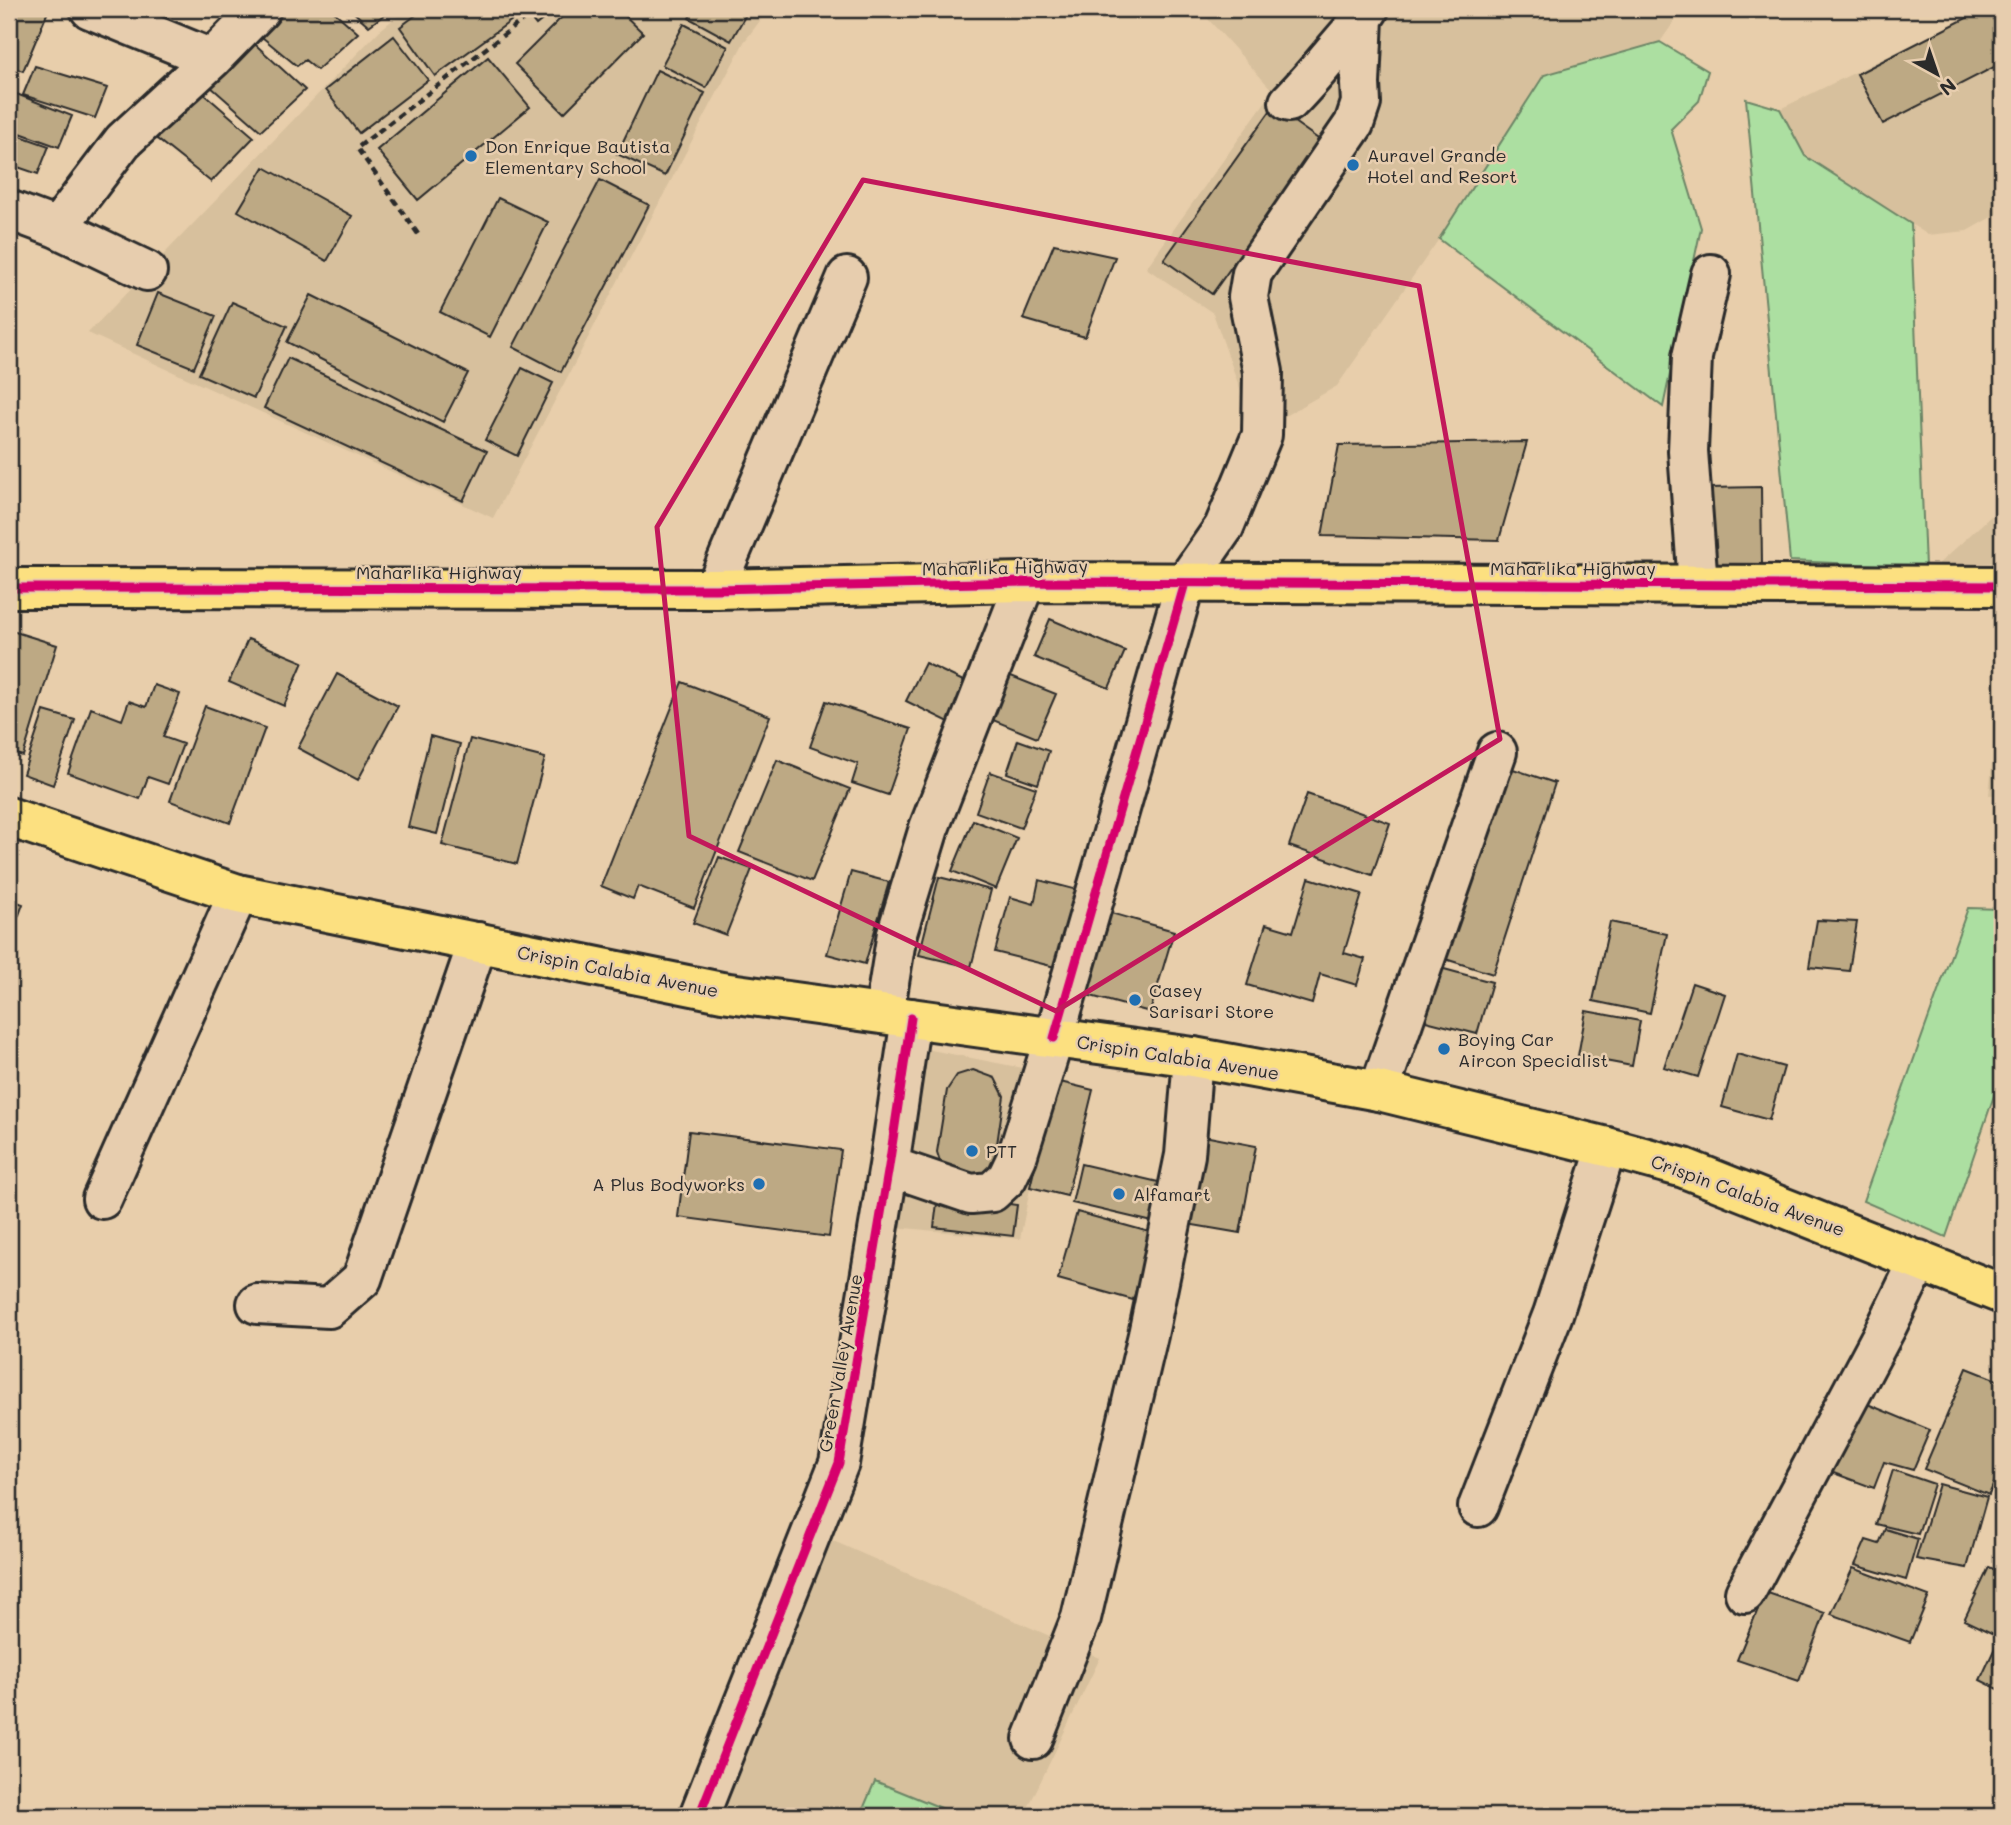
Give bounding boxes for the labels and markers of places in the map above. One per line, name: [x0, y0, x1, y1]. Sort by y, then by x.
place label: Don Enrique Bautista Elementary School: [485, 134, 670, 179]
place label: Auravel Grande Hotel and Resort: [1367, 143, 1517, 188]
marker: Don Enrique Bautista Elementary School: [463, 148, 479, 164]
marker: Auravel Grande Hotel and Resort: [1345, 157, 1361, 173]
place label: Casey Sarisari Store: [1149, 978, 1274, 1023]
marker: Casey Sarisari Store: [1127, 992, 1143, 1008]
place label: Boying Car Aircon Specialist: [1458, 1027, 1608, 1072]
marker: Boying Car Aircon Specialist: [1436, 1041, 1452, 1057]
place label: PTT: [986, 1139, 1017, 1163]
marker: PTT: [964, 1143, 980, 1159]
place label: A Plus Bodyworks: [592, 1172, 745, 1196]
marker: A Plus Bodyworks: [751, 1176, 767, 1192]
place label: Alfamart: [1133, 1182, 1211, 1206]
marker: Alfamart: [1111, 1186, 1127, 1202]

